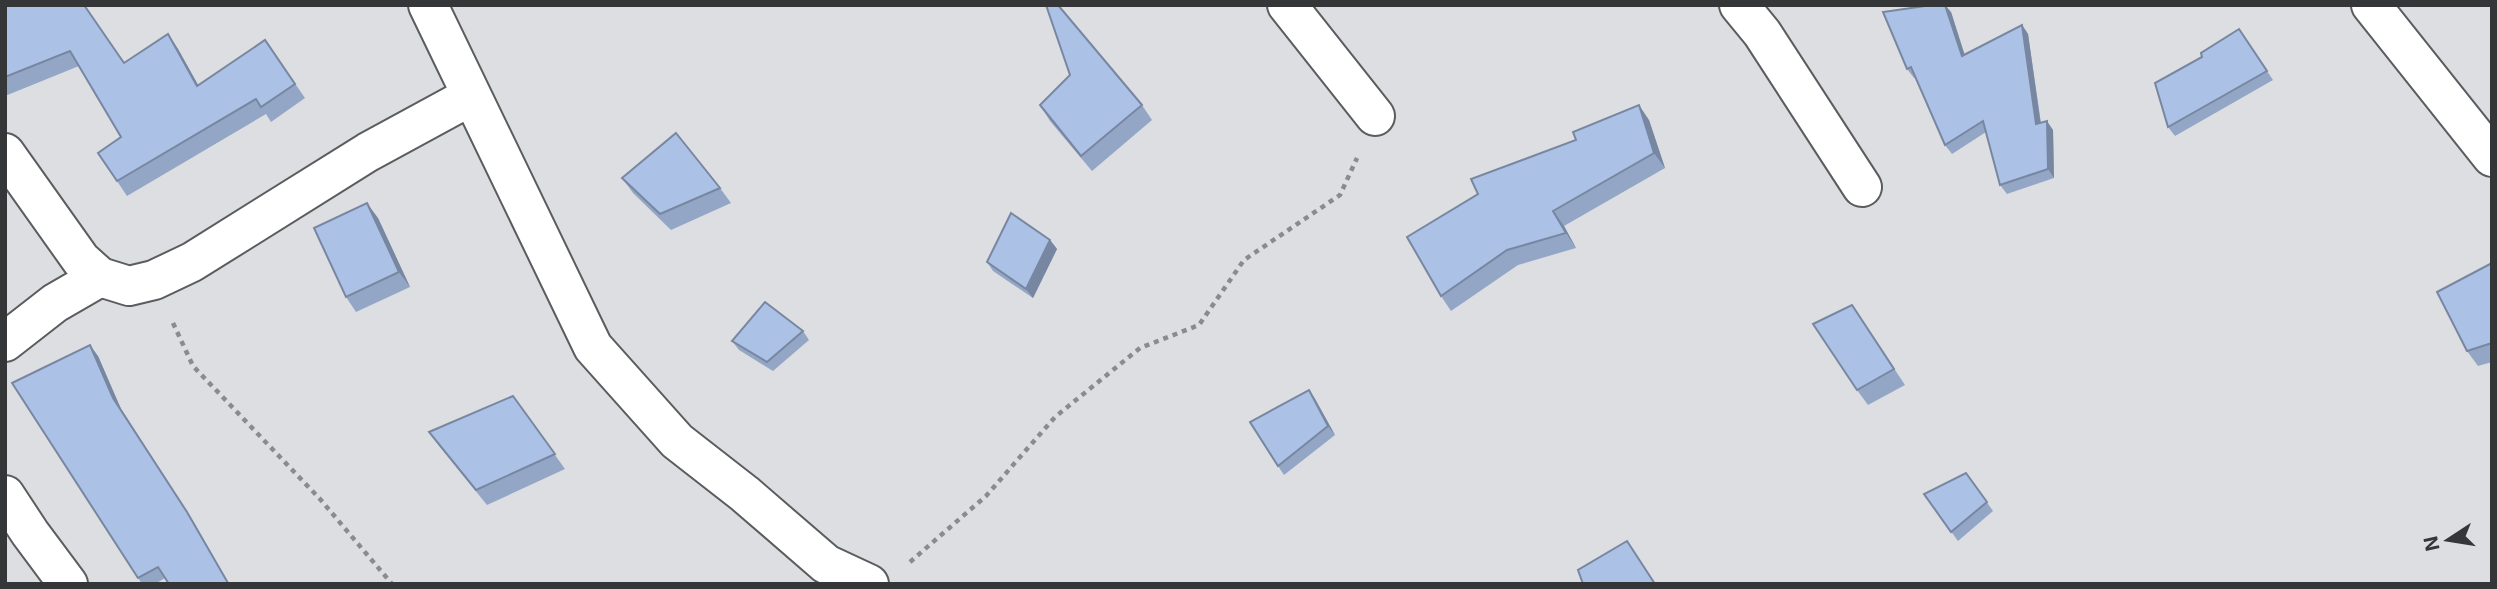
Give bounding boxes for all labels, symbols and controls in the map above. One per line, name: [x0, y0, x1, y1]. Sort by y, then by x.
north arrow: [2413, 505, 2483, 575]
text: N: [2419, 534, 2445, 553]

